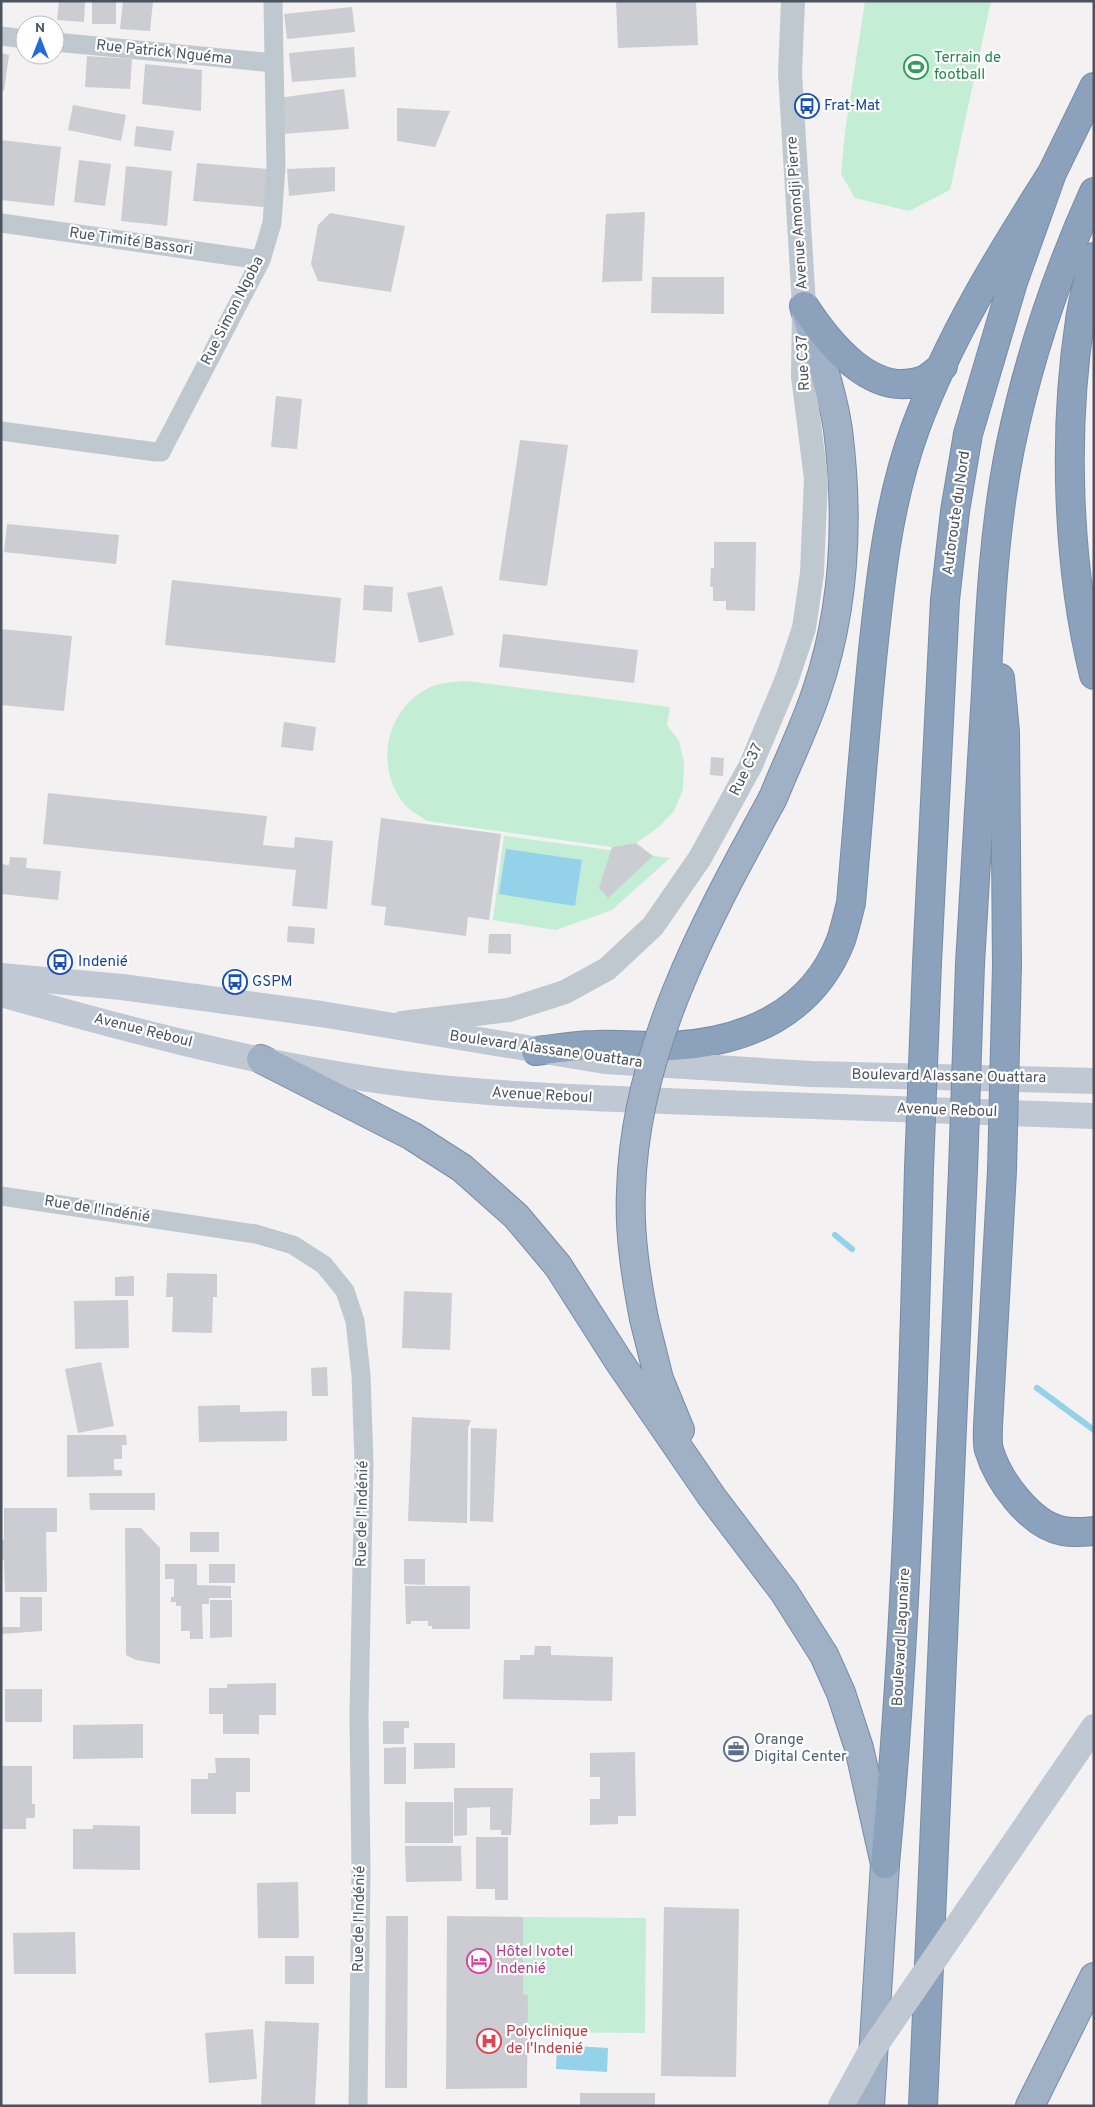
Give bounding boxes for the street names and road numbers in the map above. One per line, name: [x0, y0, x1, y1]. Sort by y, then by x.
street label: Rue Patrick Nguéma: [95, 36, 233, 70]
street label: Avenue Amondji Pierre: [783, 136, 813, 290]
street label: Rue Timité Bassori: [68, 224, 194, 260]
street label: Rue Simon Ngoba: [197, 253, 269, 369]
street label: Rue C37: [793, 334, 815, 392]
street label: Autoroute du Nord: [939, 450, 975, 576]
street label: Rue C37: [726, 740, 768, 799]
street label: Avenue Reboul: [92, 1010, 194, 1052]
street label: Boulevard Alassane Ouattara: [448, 1027, 644, 1073]
street label: Boulevard Alassane Ouattara: [852, 1066, 1046, 1088]
street label: Avenue Reboul: [491, 1084, 593, 1108]
street label: Avenue Reboul: [896, 1100, 998, 1122]
street label: Rue de l'Indénié: [43, 1192, 151, 1228]
street label: Rue de l'Indénié: [353, 1461, 373, 1567]
street label: Boulevard Lagunaire: [889, 1567, 915, 1707]
street label: Rue de l'Indénié: [350, 1866, 370, 1972]

